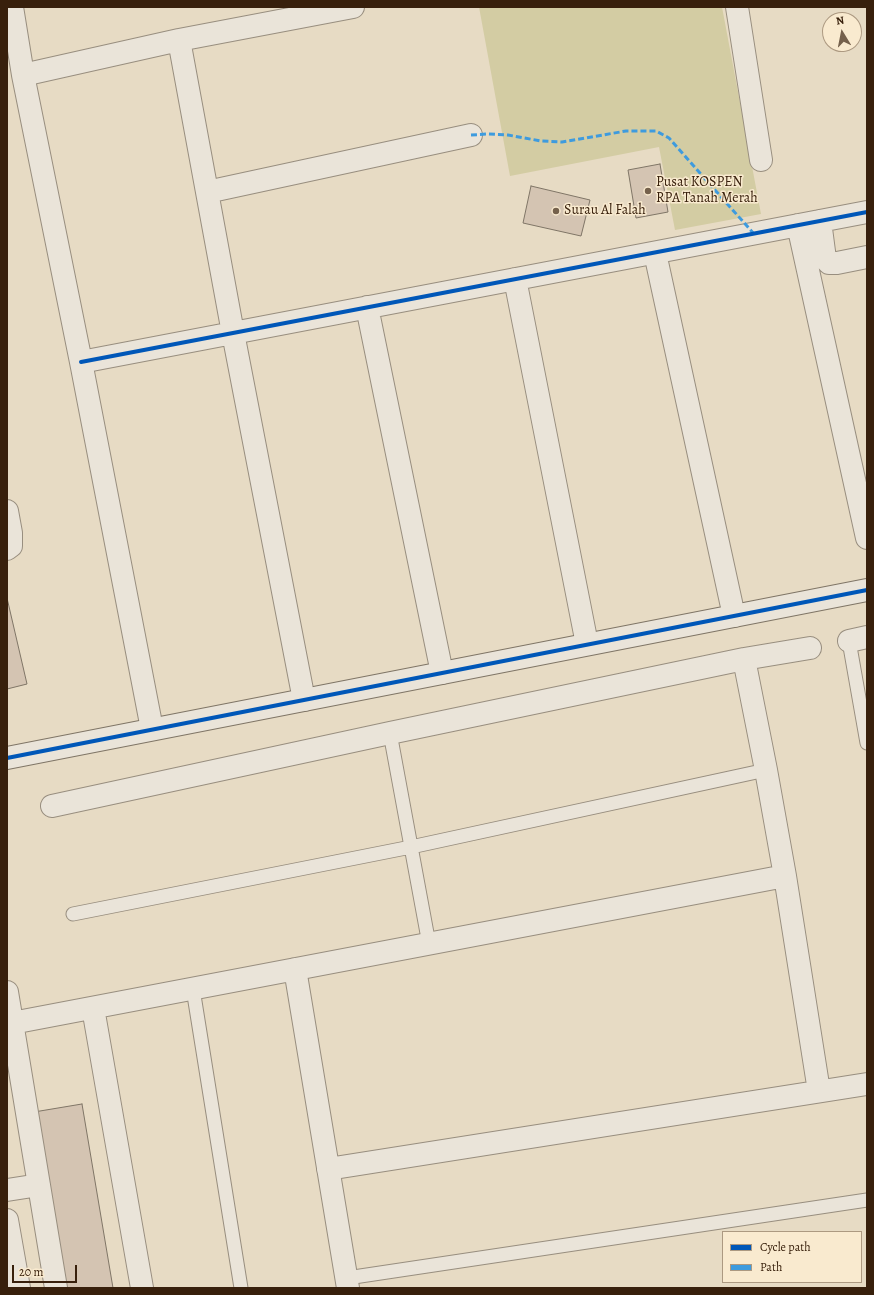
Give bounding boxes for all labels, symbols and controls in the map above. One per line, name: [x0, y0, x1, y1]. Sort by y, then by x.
north arrow: [822, 12, 862, 52]
text: N: [835, 13, 845, 29]
place label: Pusat KOSPEN RPA Tanah Merah: [656, 175, 758, 208]
marker: Pusat KOSPEN RPA Tanah Merah: [643, 186, 653, 196]
place label: Surau Al Falah: [564, 203, 646, 219]
marker: Surau Al Falah: [551, 206, 561, 216]
legend: [722, 1231, 862, 1283]
text: Cycle path: [760, 1239, 811, 1255]
scale bar: [14, 1257, 79, 1283]
text: Path: [760, 1259, 782, 1275]
text: 20 m: [19, 1264, 43, 1280]

